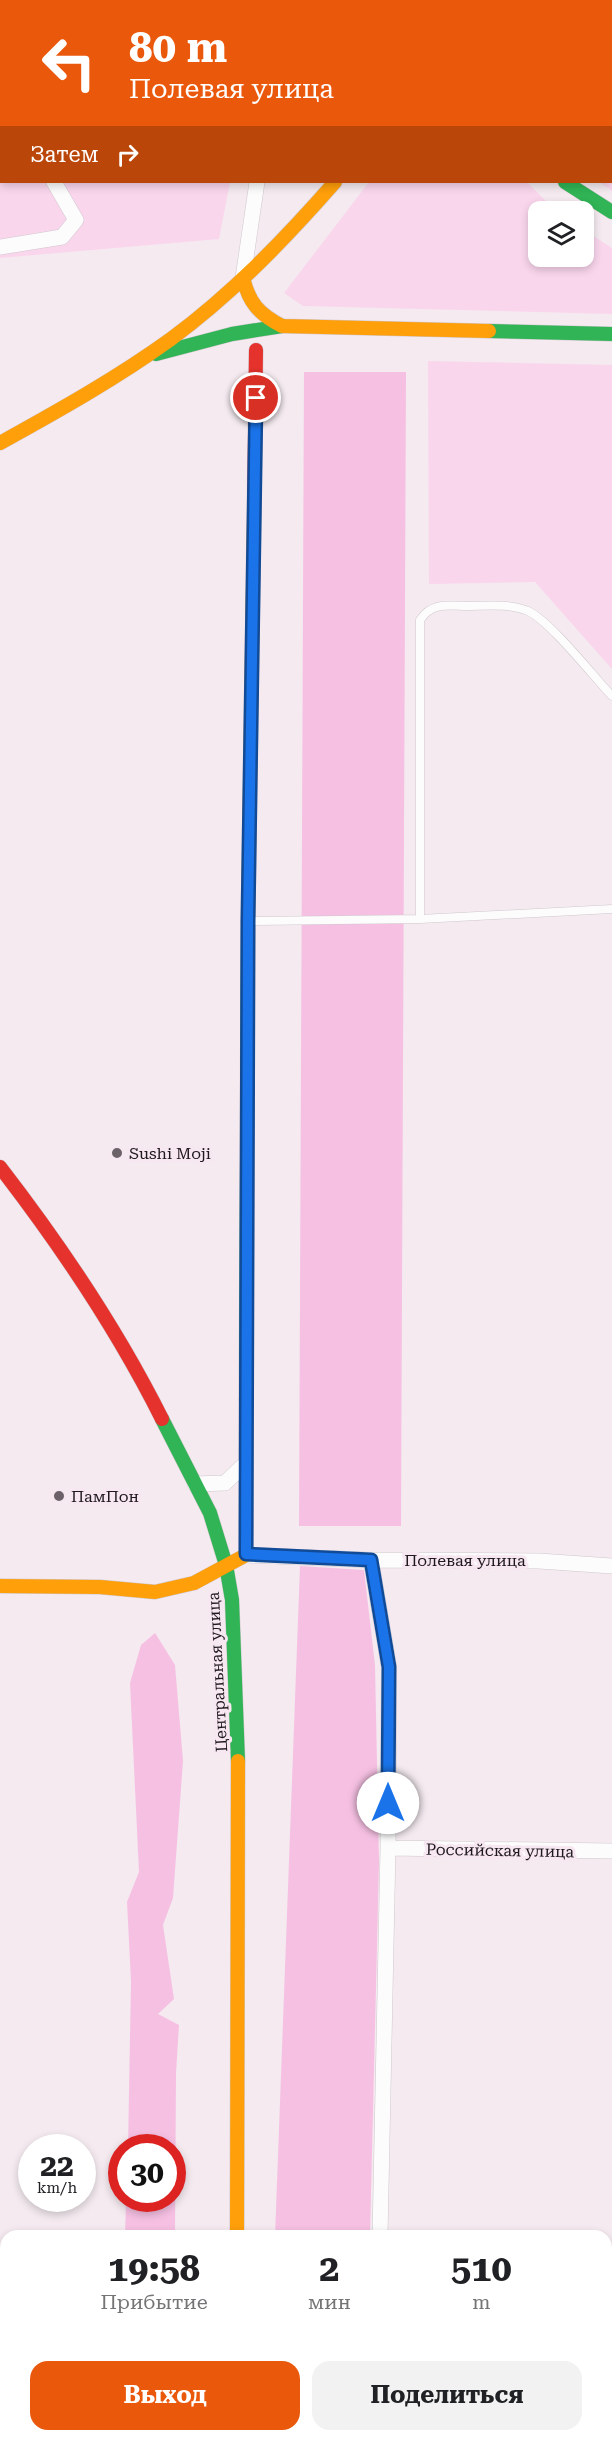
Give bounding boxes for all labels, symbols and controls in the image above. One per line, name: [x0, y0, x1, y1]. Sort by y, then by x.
text: 80 m: [129, 23, 227, 72]
icon: left: [30, 24, 108, 102]
text: Полевая улица: [129, 73, 334, 105]
icon: right: [111, 138, 144, 171]
text: Затем: [30, 142, 99, 167]
map controls: [528, 201, 594, 267]
button: layers: [528, 201, 594, 267]
pin: [230, 372, 281, 423]
icon: arrive: [239, 381, 272, 414]
place label: Sushi Moji: [129, 1144, 211, 1163]
marker: Sushi Moji: [110, 1146, 124, 1160]
place label: ПамПон: [71, 1487, 139, 1506]
marker: ПамПон: [52, 1489, 66, 1503]
street label: Полевая улица: [404, 1551, 526, 1570]
street label: Центральная улица: [204, 1591, 231, 1753]
position arrow: [356, 1771, 420, 1835]
street label: Российская улица: [426, 1840, 575, 1861]
speed limit sign: 30: [108, 2134, 186, 2212]
text: 22: [40, 2148, 74, 2183]
text: km/h: [37, 2179, 77, 2197]
text: 19:58: [108, 2248, 200, 2290]
text: 2: [319, 2248, 339, 2290]
text: 510: [451, 2248, 512, 2290]
text: Прибытие: [100, 2290, 208, 2314]
text: мин: [308, 2290, 351, 2314]
text: m: [472, 2290, 490, 2314]
button: Выход: [30, 2361, 300, 2430]
button: Поделиться: [312, 2361, 582, 2430]

